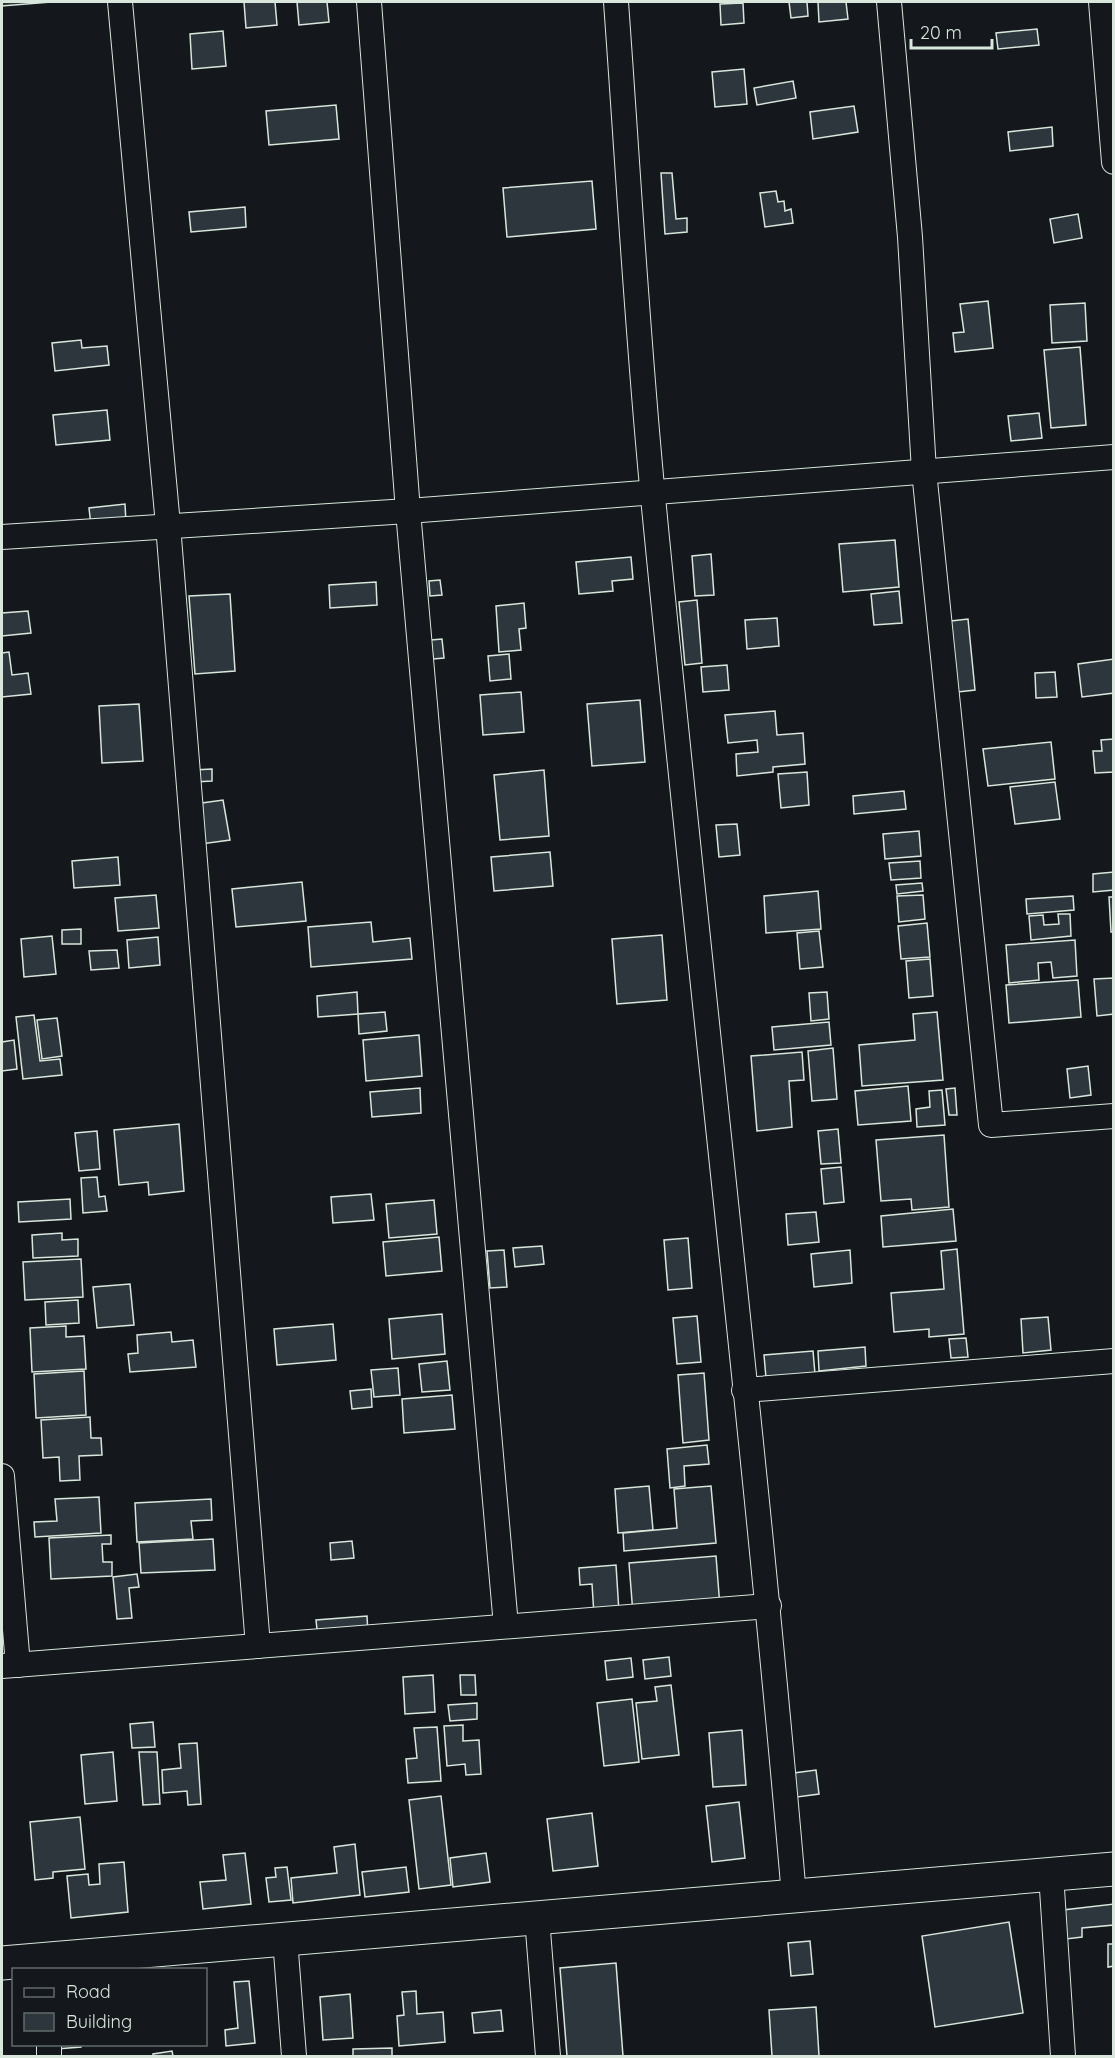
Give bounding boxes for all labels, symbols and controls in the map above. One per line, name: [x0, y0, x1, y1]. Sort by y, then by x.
scale bar: [911, 12, 992, 50]
text: 20 m: [920, 21, 962, 44]
legend: [12, 1968, 207, 2046]
text: Road: [66, 1980, 111, 2003]
text: Building: [66, 2010, 132, 2033]

